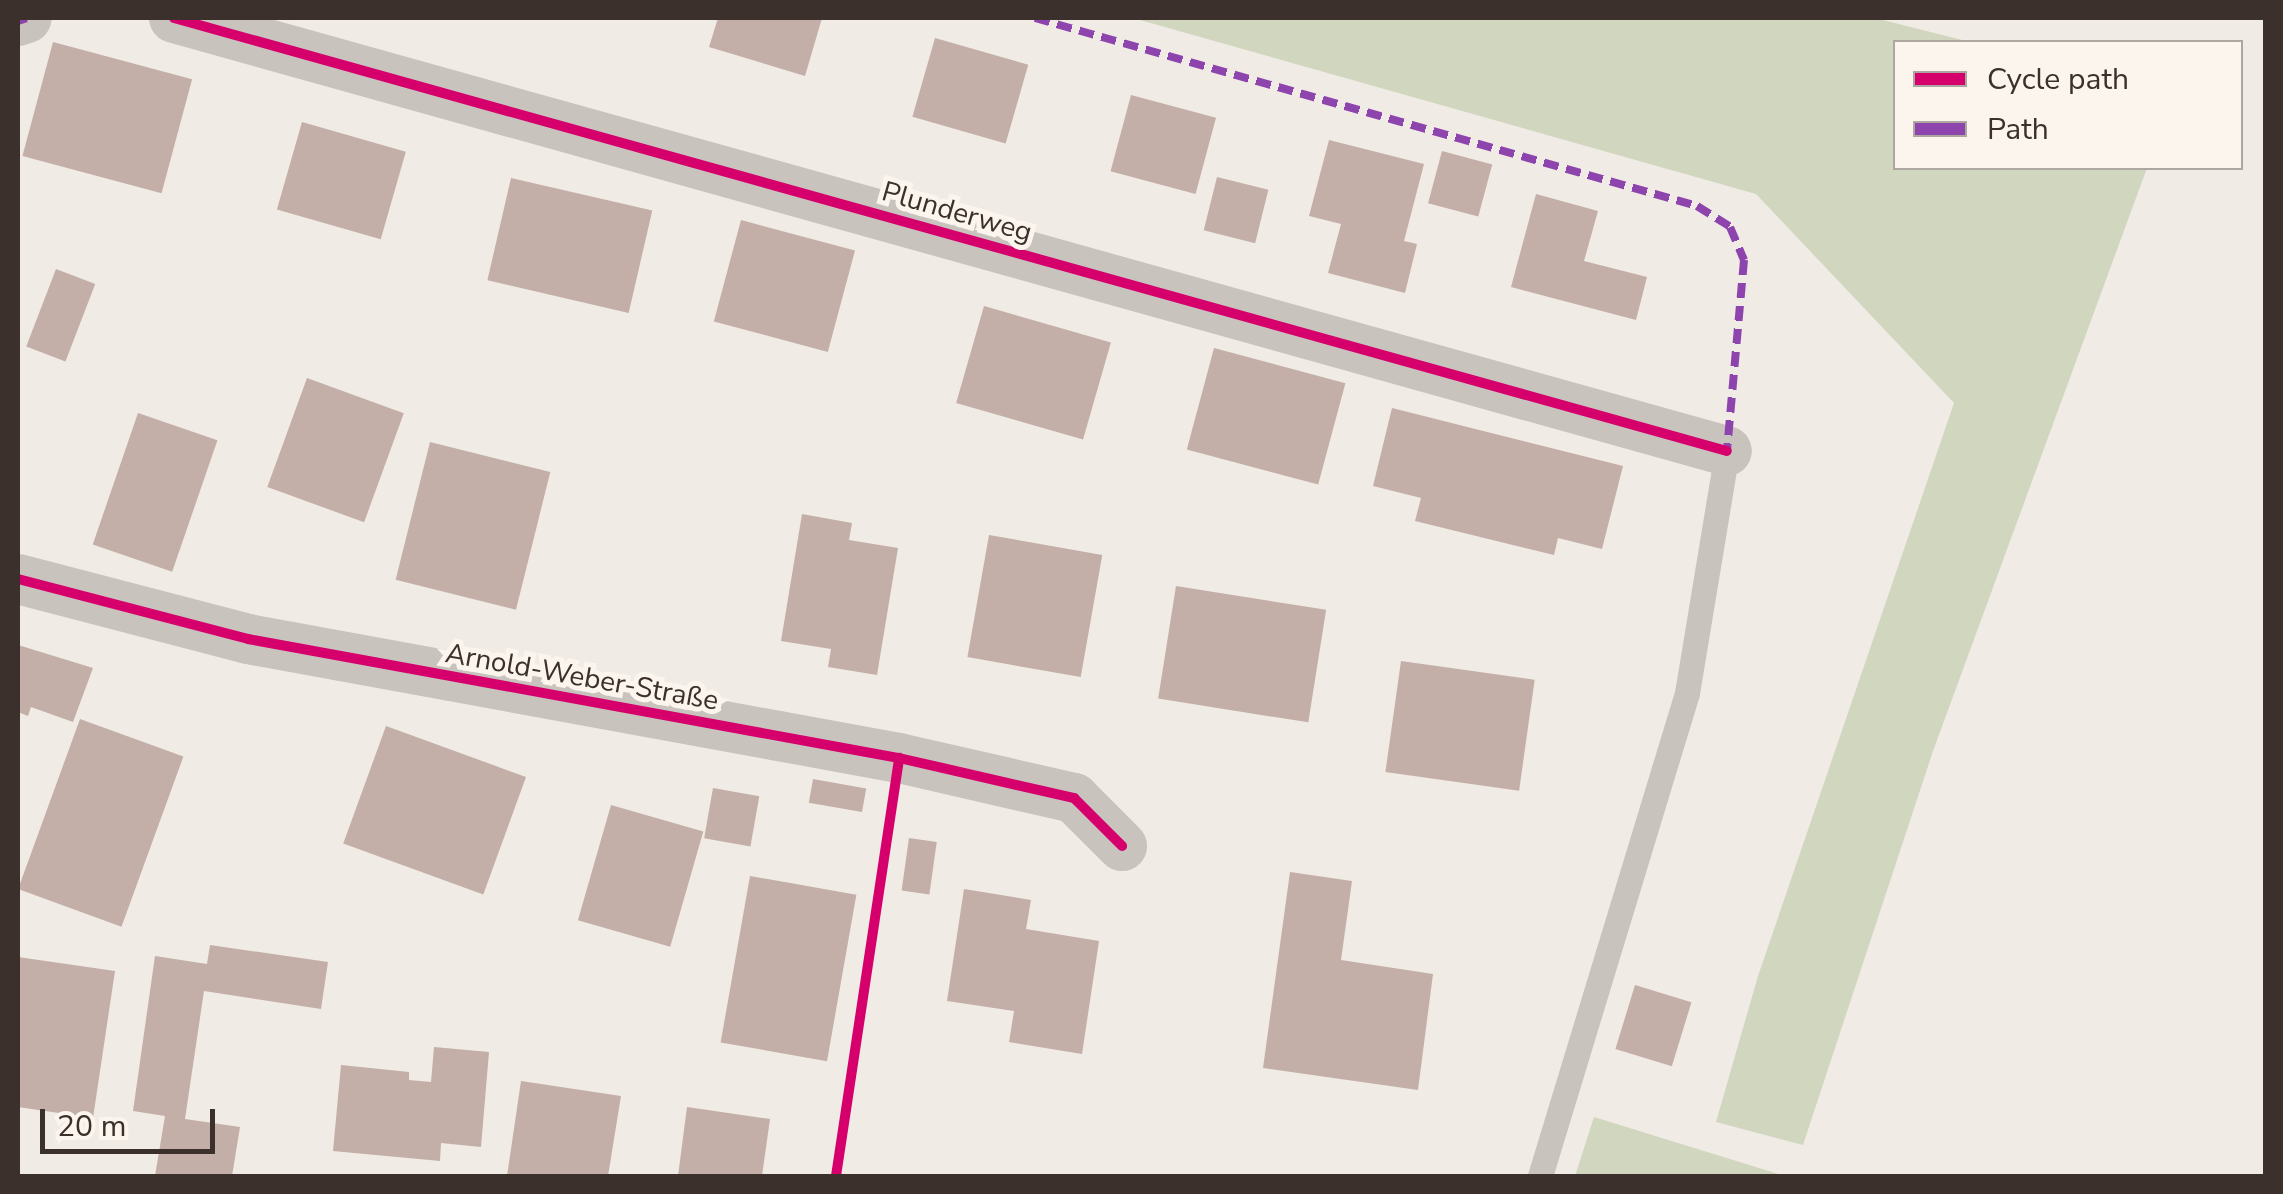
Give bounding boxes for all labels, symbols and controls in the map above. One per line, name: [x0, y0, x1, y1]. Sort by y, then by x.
legend: [1893, 40, 2243, 170]
text: Cycle path: [1987, 59, 2129, 100]
text: Path: [1987, 109, 2049, 150]
street label: Plunderweg: [878, 175, 1036, 249]
street label: Arnold-Weber-Straße: [443, 636, 721, 718]
scale bar: [45, 1089, 220, 1151]
text: 20 m: [57, 1106, 126, 1147]

